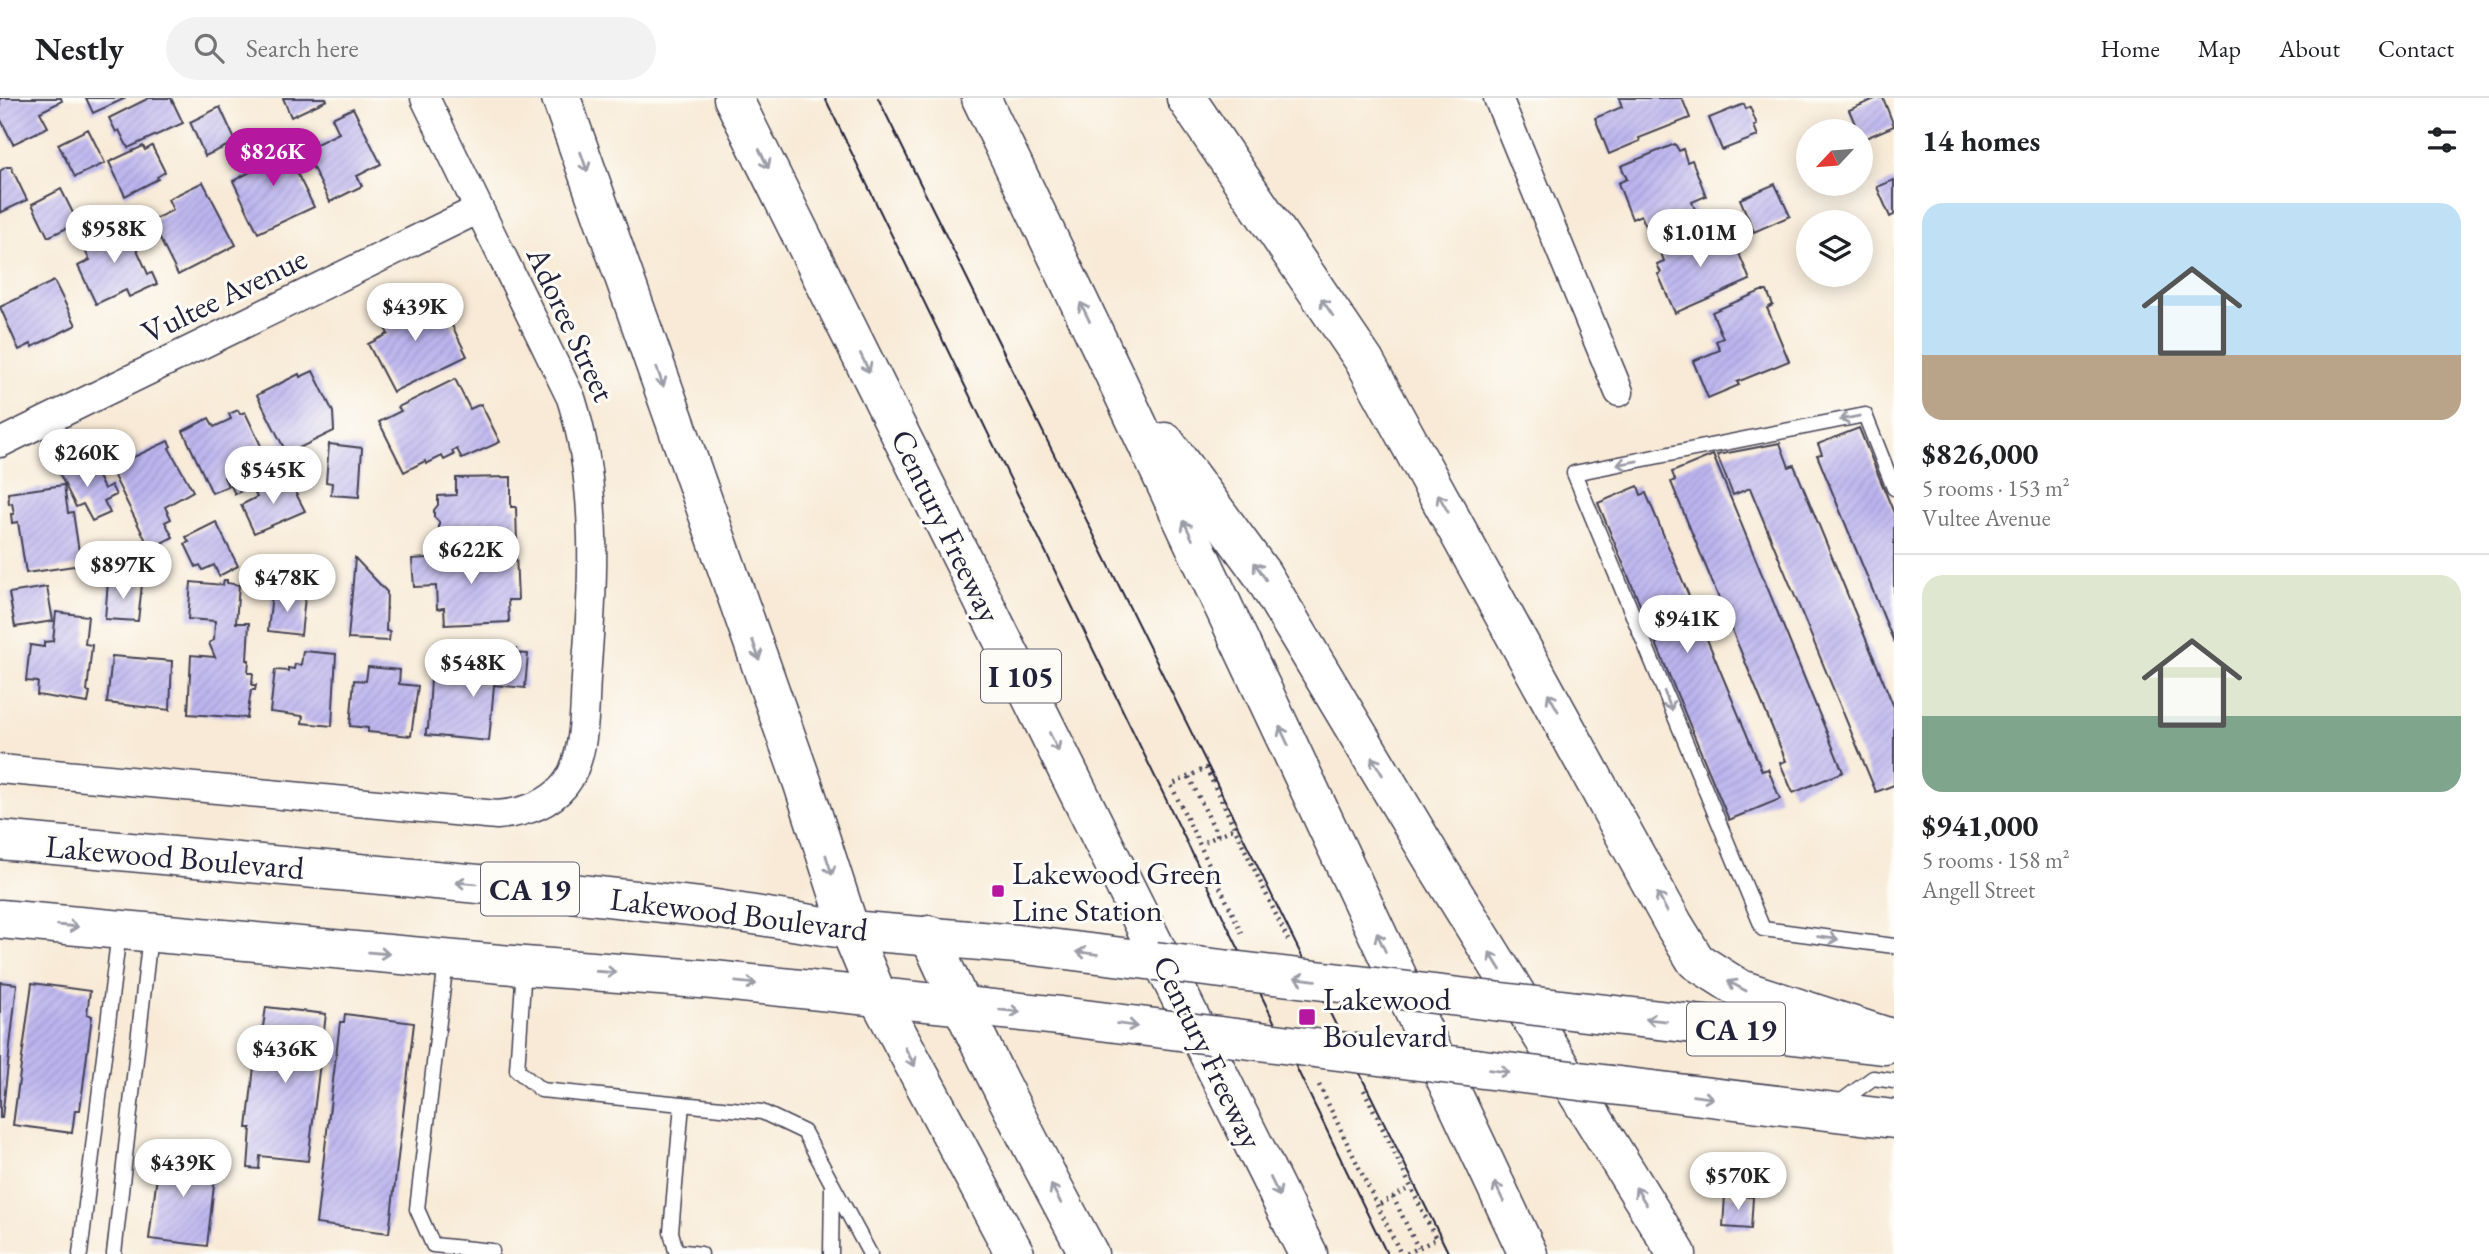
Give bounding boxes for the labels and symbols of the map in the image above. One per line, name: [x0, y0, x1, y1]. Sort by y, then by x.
north arrow: [1796, 119, 1872, 196]
pin: $826K: [224, 129, 322, 188]
one-way arrow: [757, 148, 771, 169]
one-way arrow: [579, 151, 591, 173]
pin: $958K: [65, 206, 163, 265]
pin: $1.01M: [1643, 209, 1757, 269]
street label: Vultee Avenue: [134, 237, 314, 353]
street label: Adoree Street: [516, 239, 625, 408]
pin: $439K: [366, 284, 464, 343]
one-way arrow: [1320, 298, 1335, 317]
one-way arrow: [1077, 302, 1091, 323]
one-way arrow: [859, 352, 872, 373]
one-way arrow: [655, 365, 667, 387]
one-way arrow: [1839, 411, 1862, 425]
street label: Century Freeway: [881, 423, 1011, 630]
pin: $260K: [38, 430, 136, 489]
pin: $545K: [224, 446, 322, 506]
one-way arrow: [1616, 456, 1639, 470]
one-way arrow: [1436, 493, 1449, 514]
one-way arrow: [1181, 520, 1194, 541]
pin: $622K: [422, 526, 520, 586]
pin: $897K: [74, 542, 172, 601]
pin: $478K: [238, 554, 336, 614]
one-way arrow: [1253, 562, 1267, 582]
pin: $941K: [1638, 596, 1736, 655]
one-way arrow: [751, 638, 763, 660]
pin: $548K: [424, 640, 522, 699]
road number: I 105: [981, 650, 1061, 702]
one-way arrow: [1663, 690, 1676, 712]
one-way arrow: [1546, 692, 1559, 713]
one-way arrow: [1277, 726, 1291, 747]
one-way arrow: [1047, 731, 1061, 752]
one-way arrow: [1370, 757, 1384, 777]
street label: Lakewood Boulevard: [44, 825, 307, 889]
place label: Lakewood Green Line Station: [1012, 852, 1222, 931]
one-way arrow: [823, 854, 836, 876]
road number: CA 19: [481, 862, 579, 916]
one-way arrow: [455, 876, 478, 889]
street label: Lakewood Boulevard: [608, 877, 871, 951]
marker: Lakewood Green Line Station: [990, 883, 1006, 899]
one-way arrow: [1654, 892, 1668, 913]
one-way arrow: [56, 920, 79, 933]
one-way arrow: [1816, 931, 1839, 944]
one-way arrow: [1374, 932, 1387, 953]
one-way arrow: [1077, 946, 1099, 959]
one-way arrow: [368, 947, 390, 960]
street label: Century Freeway: [1143, 949, 1273, 1156]
one-way arrow: [1488, 951, 1502, 971]
one-way arrow: [594, 966, 617, 979]
one-way arrow: [1294, 972, 1317, 985]
one-way arrow: [734, 977, 757, 990]
place label: Lakewood Boulevard: [1323, 978, 1452, 1057]
one-way arrow: [1727, 978, 1748, 992]
road number: CA 19: [1687, 1002, 1785, 1056]
one-way arrow: [998, 1004, 1021, 1017]
marker: Lakewood Boulevard: [1297, 1007, 1317, 1027]
one-way arrow: [1645, 1013, 1668, 1026]
one-way arrow: [1116, 1018, 1138, 1031]
pin: $436K: [236, 1026, 334, 1085]
one-way arrow: [903, 1046, 917, 1067]
one-way arrow: [1487, 1065, 1510, 1078]
one-way arrow: [1691, 1090, 1714, 1103]
pin: $439K: [134, 1140, 232, 1199]
pin: $570K: [1689, 1152, 1787, 1212]
one-way arrow: [1268, 1176, 1282, 1197]
one-way arrow: [1491, 1182, 1505, 1203]
one-way arrow: [1049, 1184, 1062, 1205]
one-way arrow: [1633, 1187, 1648, 1206]

